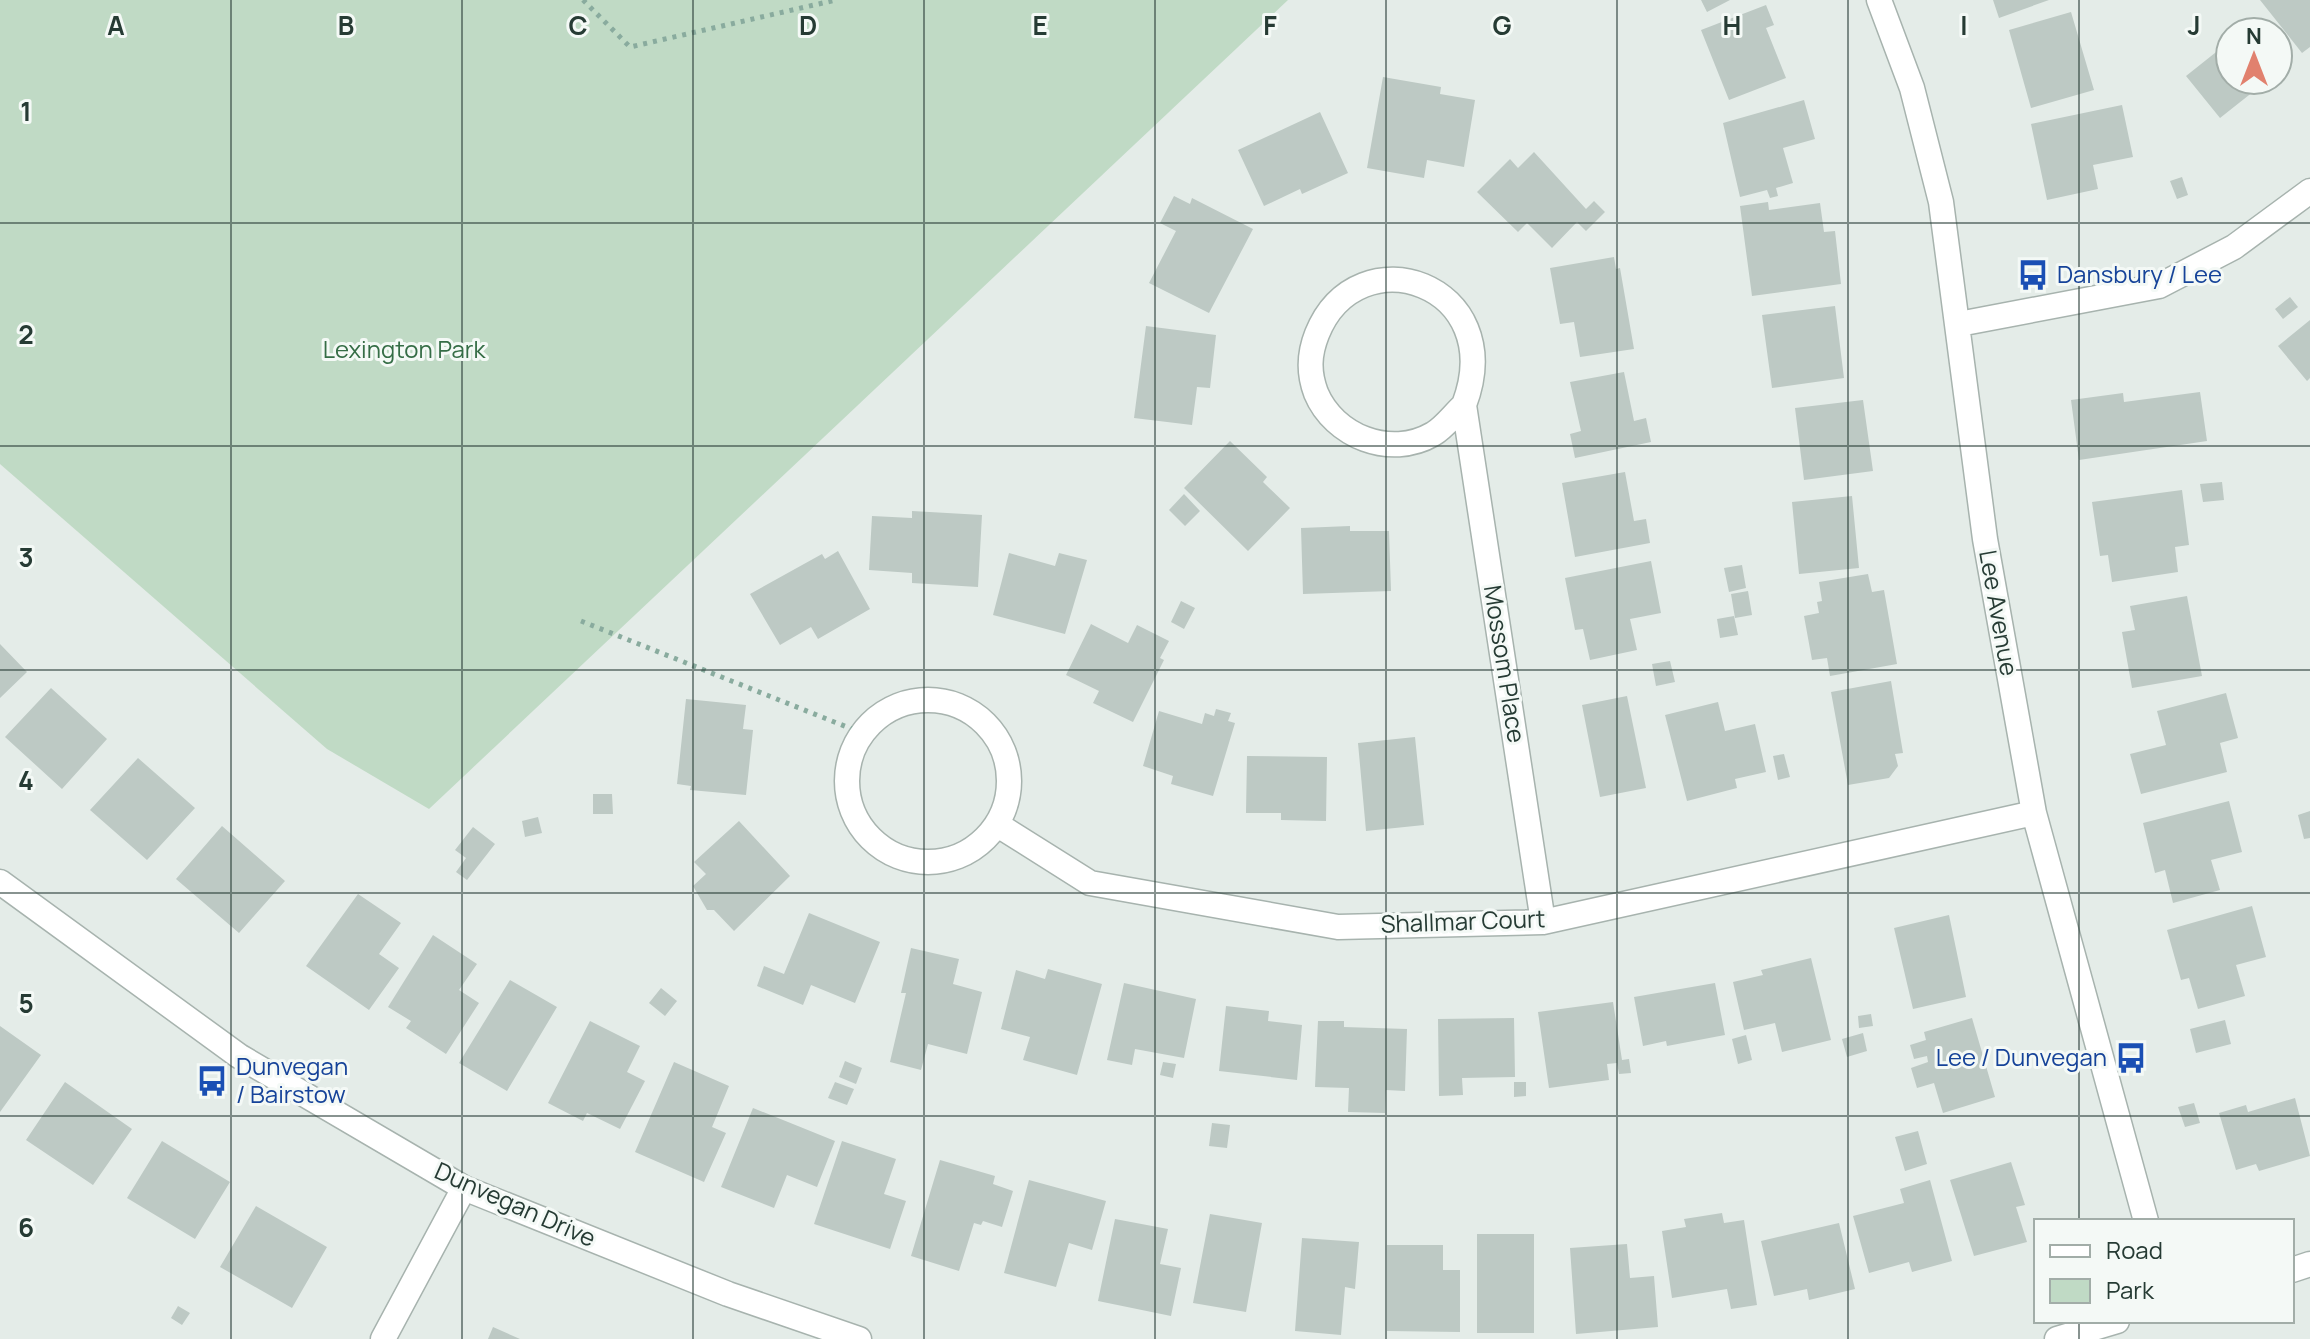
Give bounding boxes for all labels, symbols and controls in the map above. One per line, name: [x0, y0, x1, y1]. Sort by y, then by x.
text: A: [107, 7, 125, 43]
text: B: [338, 7, 354, 43]
text: C: [568, 7, 588, 43]
text: D: [799, 7, 817, 43]
text: E: [1032, 7, 1048, 43]
text: F: [1263, 7, 1277, 43]
text: G: [1492, 7, 1512, 43]
text: H: [1723, 7, 1741, 43]
text: I: [1960, 7, 1968, 43]
text: J: [2187, 7, 2201, 43]
north arrow: [2214, 16, 2294, 96]
text: N: [2246, 21, 2262, 51]
text: 1: [20, 93, 32, 129]
place label: Dansbury / Lee: [2057, 257, 2222, 290]
bus stop icon: Dansbury / Lee: [2016, 258, 2050, 292]
text: 2: [18, 316, 34, 352]
park label: Lexington Park: [323, 332, 486, 365]
text: 3: [18, 539, 34, 575]
street label: Lee Avenue: [1972, 547, 2027, 678]
street label: Mossom Place: [1477, 583, 1534, 745]
text: 4: [18, 762, 34, 798]
street label: Shallmar Court: [1380, 901, 1546, 940]
text: 5: [18, 985, 34, 1021]
place label: Lee / Dunvegan: [1936, 1040, 2107, 1073]
bus stop icon: Lee / Dunvegan: [2114, 1041, 2148, 1075]
place label: Dunvegan / Bairstow: [236, 1049, 348, 1110]
bus stop icon: Dunvegan / Bairstow: [195, 1064, 229, 1098]
street label: Dunvegan Drive: [430, 1153, 601, 1254]
text: 6: [18, 1209, 34, 1245]
legend: [2034, 1219, 2294, 1323]
text: Road: [2106, 1233, 2163, 1266]
text: Park: [2106, 1273, 2155, 1306]

